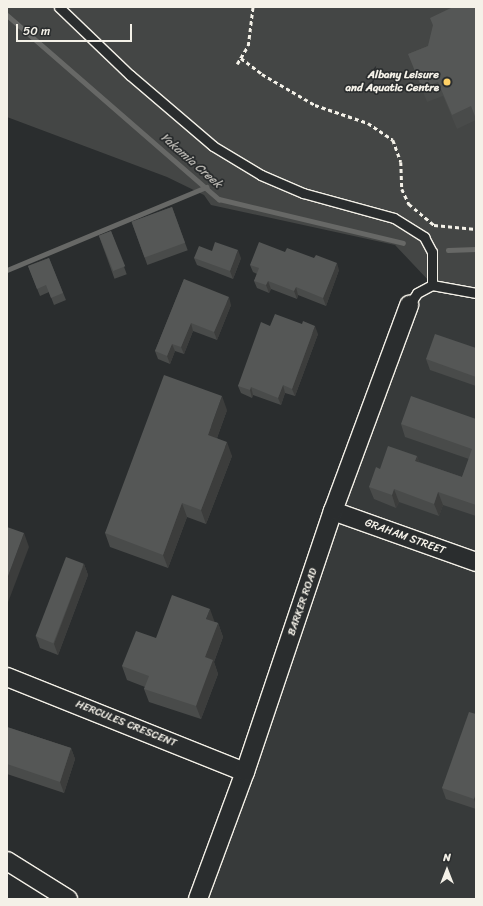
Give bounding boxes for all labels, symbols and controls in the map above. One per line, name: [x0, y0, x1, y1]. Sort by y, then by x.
scale bar: [18, 16, 134, 42]
text: 50 m: [23, 20, 50, 42]
place label: Albany Leisure and Aquatic Centre: [345, 69, 439, 95]
marker: Albany Leisure and Aquatic Centre: [442, 77, 452, 87]
water label: Yakamia Creek: [157, 130, 225, 192]
street label: GRAHAM STREET: [363, 516, 447, 558]
street label: BARKER ROAD: [285, 566, 321, 638]
street label: HERCULES CRESCENT: [74, 698, 178, 750]
text: N: [443, 848, 451, 867]
north arrow: [427, 850, 467, 890]

